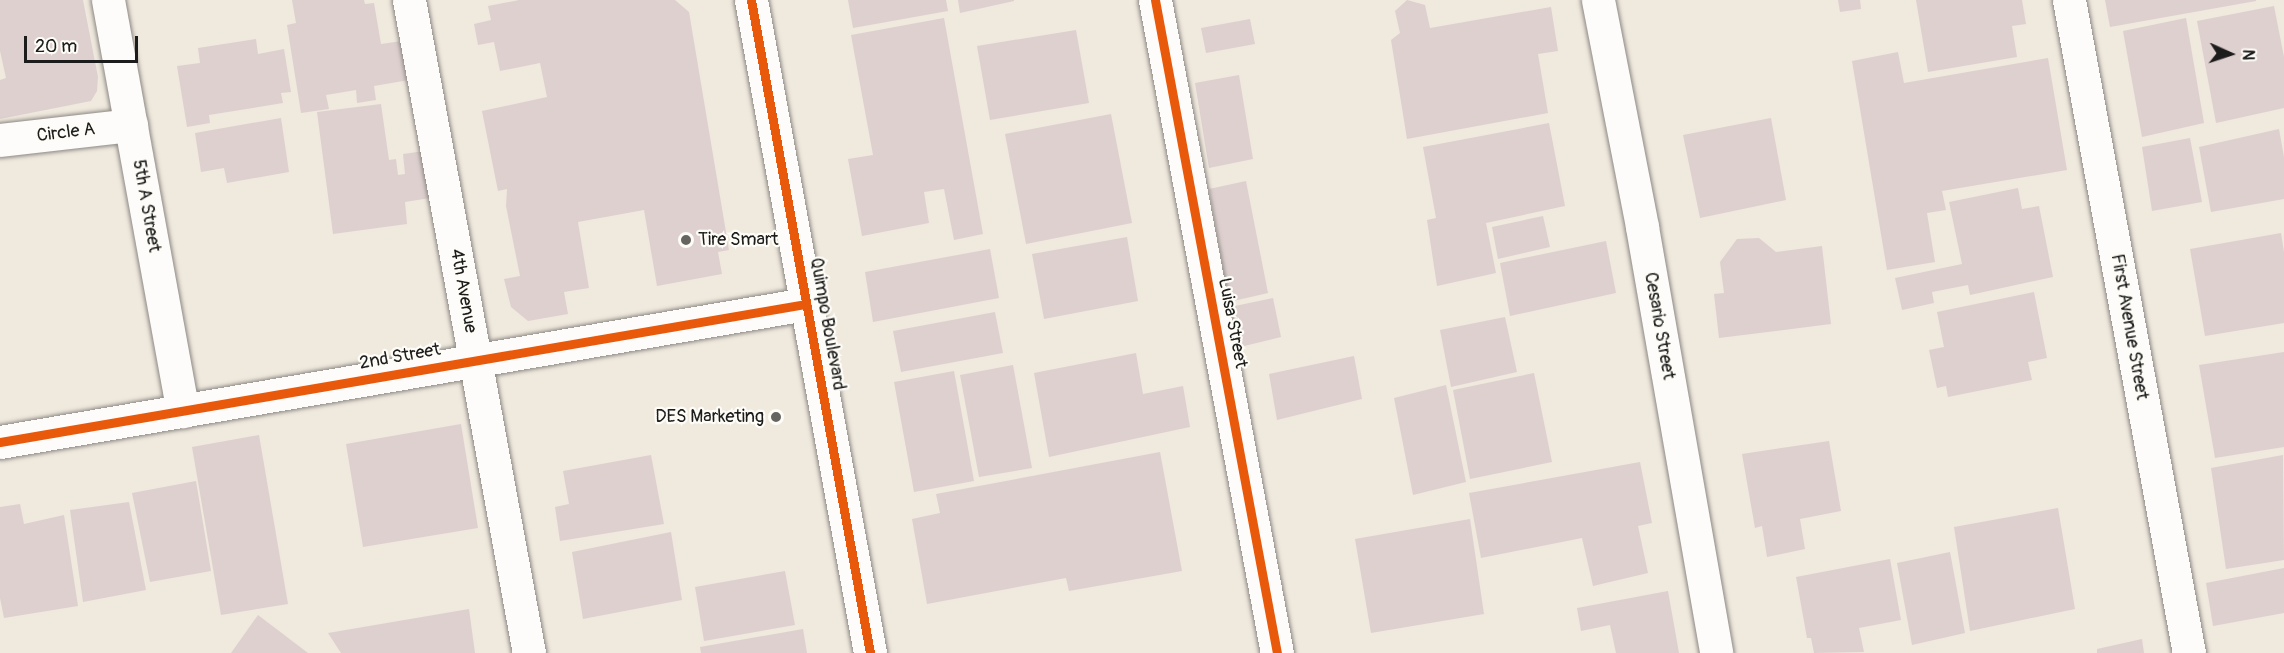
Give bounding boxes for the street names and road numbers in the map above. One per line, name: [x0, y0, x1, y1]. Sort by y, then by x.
street label: Circle A: [36, 119, 96, 147]
street label: 5th A Street: [127, 158, 165, 254]
street label: 4th Avenue: [445, 247, 481, 335]
street label: First Avenue Street: [2106, 252, 2152, 402]
street label: Quimpo Boulevard: [805, 256, 849, 392]
street label: Cesario Street: [1639, 271, 1679, 381]
street label: Luisa Street: [1213, 276, 1251, 370]
street label: 2nd Street: [358, 339, 442, 375]

